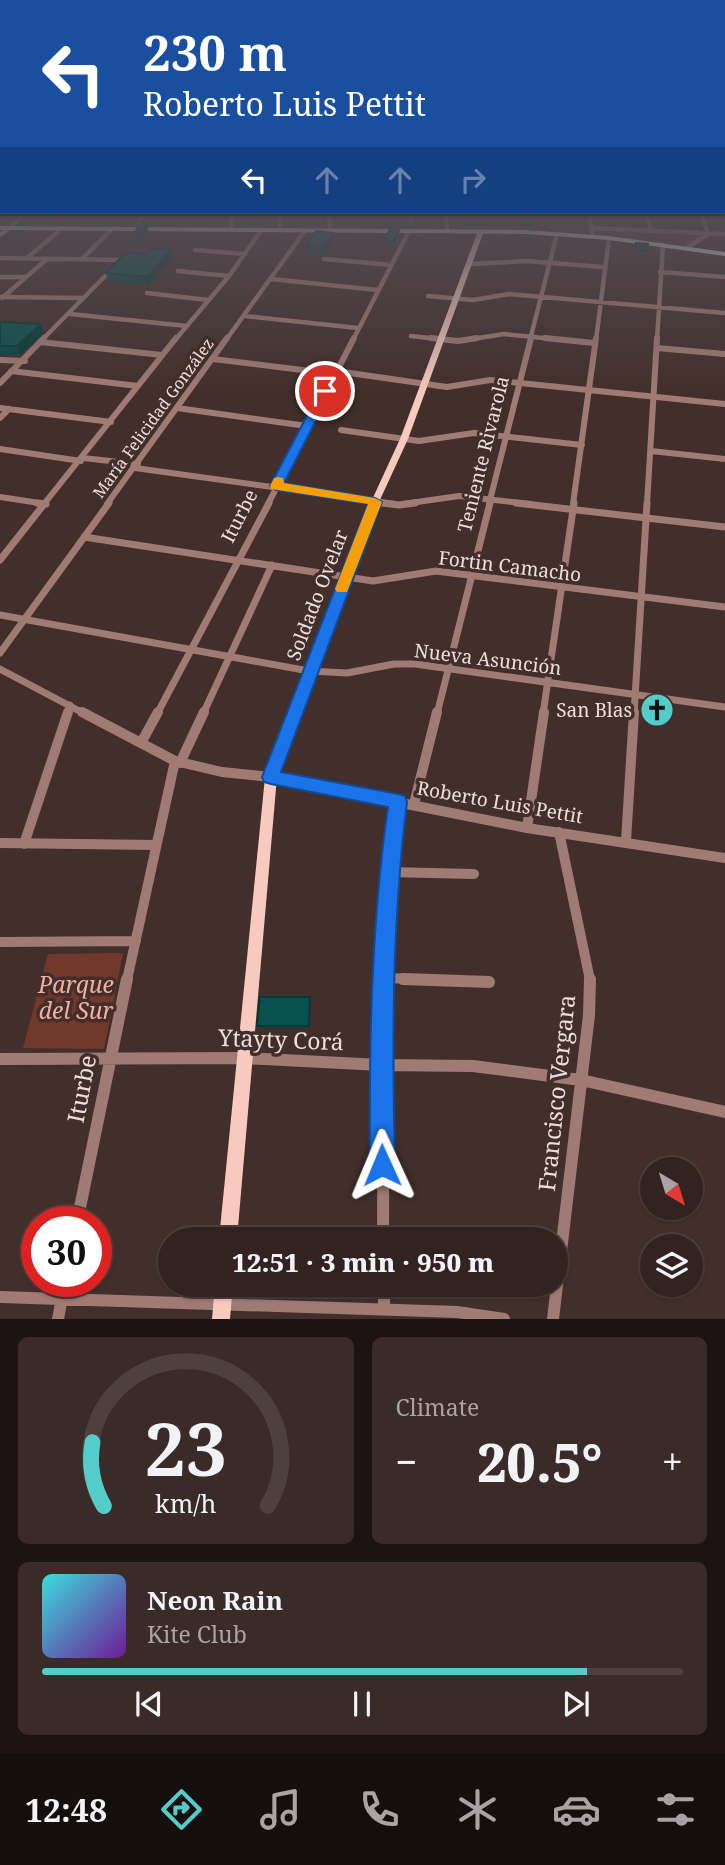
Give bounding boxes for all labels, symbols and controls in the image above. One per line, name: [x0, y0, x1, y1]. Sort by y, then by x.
text: 230 m: [143, 19, 287, 85]
icon: left: [28, 28, 119, 119]
text: Roberto Luis Pettit: [143, 82, 426, 125]
icon: left: [235, 161, 273, 199]
icon: ahead: [308, 161, 346, 199]
icon: ahead: [381, 161, 419, 199]
icon: right: [454, 161, 492, 199]
street label: María Felicidad González: [87, 333, 219, 503]
pin: [295, 361, 355, 421]
icon: arrive: [306, 372, 344, 410]
street label: Teniente Rivarola: [451, 373, 515, 535]
street label: Iturbe: [215, 485, 263, 547]
street label: Soldado Ovelar: [280, 526, 354, 664]
street label: Fortin Camacho: [437, 544, 583, 588]
street label: Nueva Asunción: [413, 637, 563, 681]
church icon: San Blas: [638, 691, 676, 729]
place label: San Blas: [556, 697, 632, 723]
street label: Roberto Luis Pettit: [415, 775, 585, 829]
park label: Parque del Sur: [37, 968, 114, 1026]
street label: Francisco Vergara: [530, 993, 582, 1193]
street label: Ytayty Corá: [217, 1021, 344, 1057]
street label: Iturbe: [59, 1052, 103, 1125]
position arrow: [345, 1128, 419, 1202]
north arrow: [640, 1157, 704, 1220]
map controls: [640, 1157, 703, 1297]
speed limit sign: 30: [21, 1206, 112, 1297]
button: layers: [640, 1234, 703, 1297]
text: 12:51 · 3 min · 950 m: [232, 1244, 494, 1280]
text: Climate: [396, 1391, 479, 1423]
text: 23: [145, 1399, 227, 1498]
text: 20.5°: [477, 1426, 602, 1497]
text: −: [396, 1435, 418, 1487]
text: +: [662, 1435, 683, 1487]
text: km/h: [155, 1486, 217, 1520]
text: Neon Rain: [147, 1582, 283, 1618]
text: Kite Club: [147, 1618, 247, 1650]
icon: previous: [130, 1685, 168, 1723]
icon: pause: [343, 1685, 381, 1723]
icon: next: [557, 1685, 595, 1723]
icon: directions: [157, 1785, 206, 1834]
icon: music: [256, 1785, 305, 1834]
icon: phone: [355, 1785, 404, 1834]
icon: climate: [453, 1785, 502, 1834]
icon: car: [552, 1785, 601, 1834]
icon: filters: [651, 1785, 700, 1834]
text: 12:48: [25, 1788, 107, 1831]

